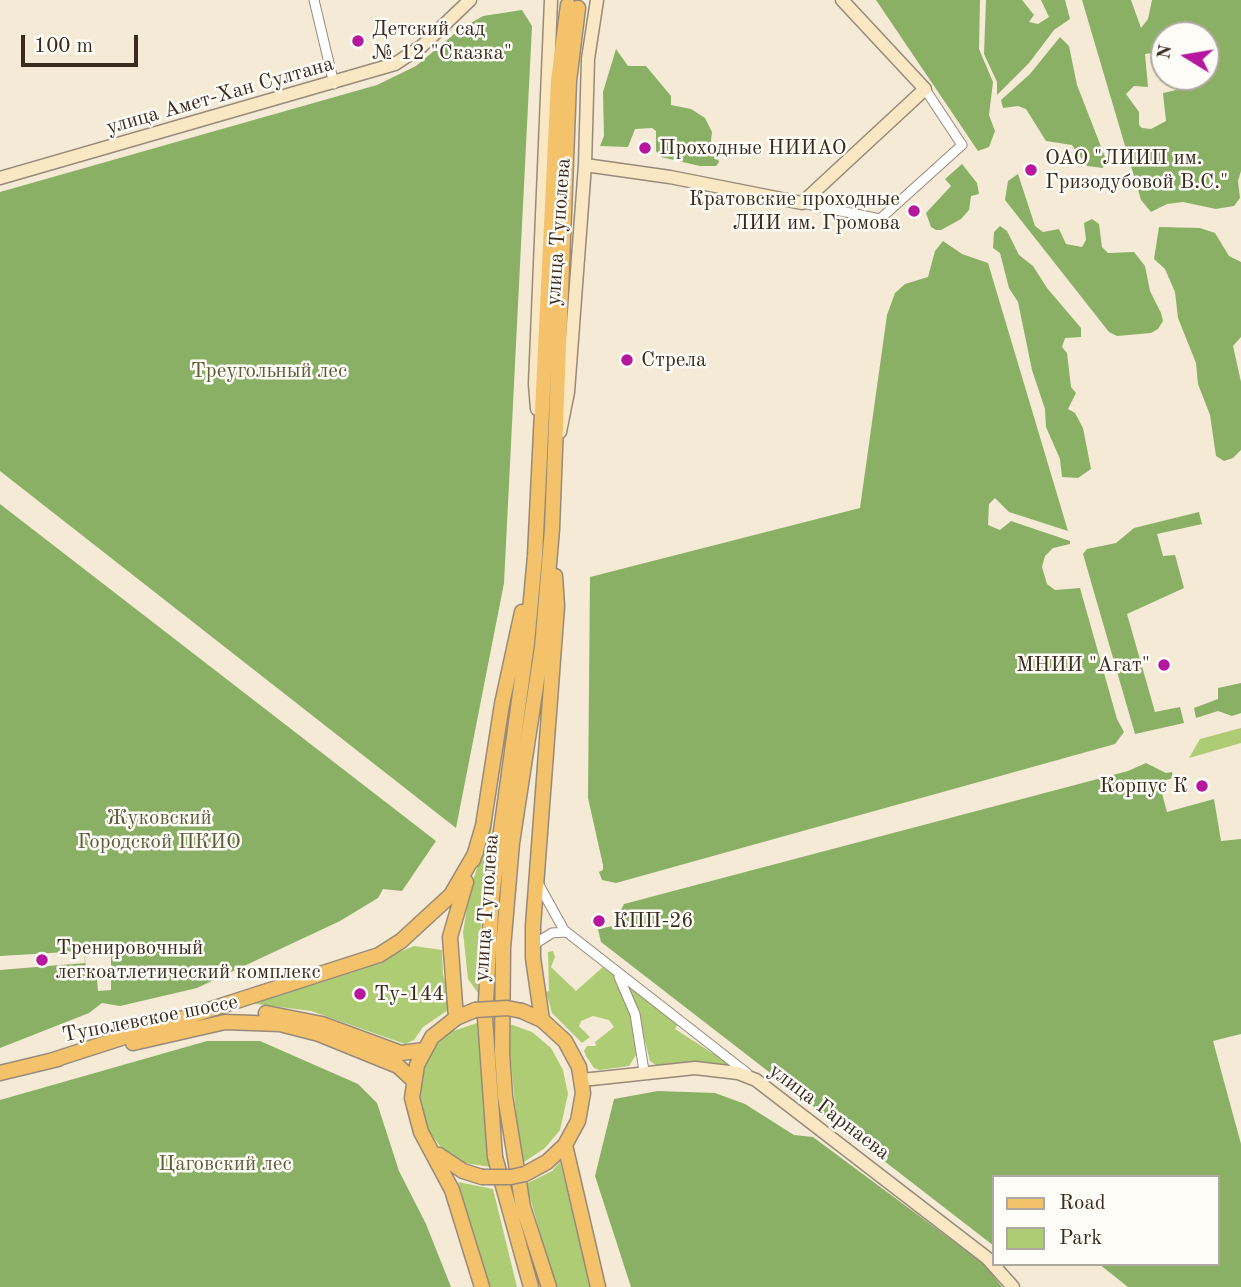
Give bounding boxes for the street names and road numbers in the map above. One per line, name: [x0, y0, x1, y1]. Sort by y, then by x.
street label: улица Амет-Хан Султана: [103, 51, 337, 141]
street label: улица Туполева: [541, 157, 577, 307]
street label: улица Туполева: [469, 833, 505, 983]
street label: Туполевское шоссе: [60, 990, 240, 1048]
street label: улица Гарнаева: [763, 1058, 895, 1166]

